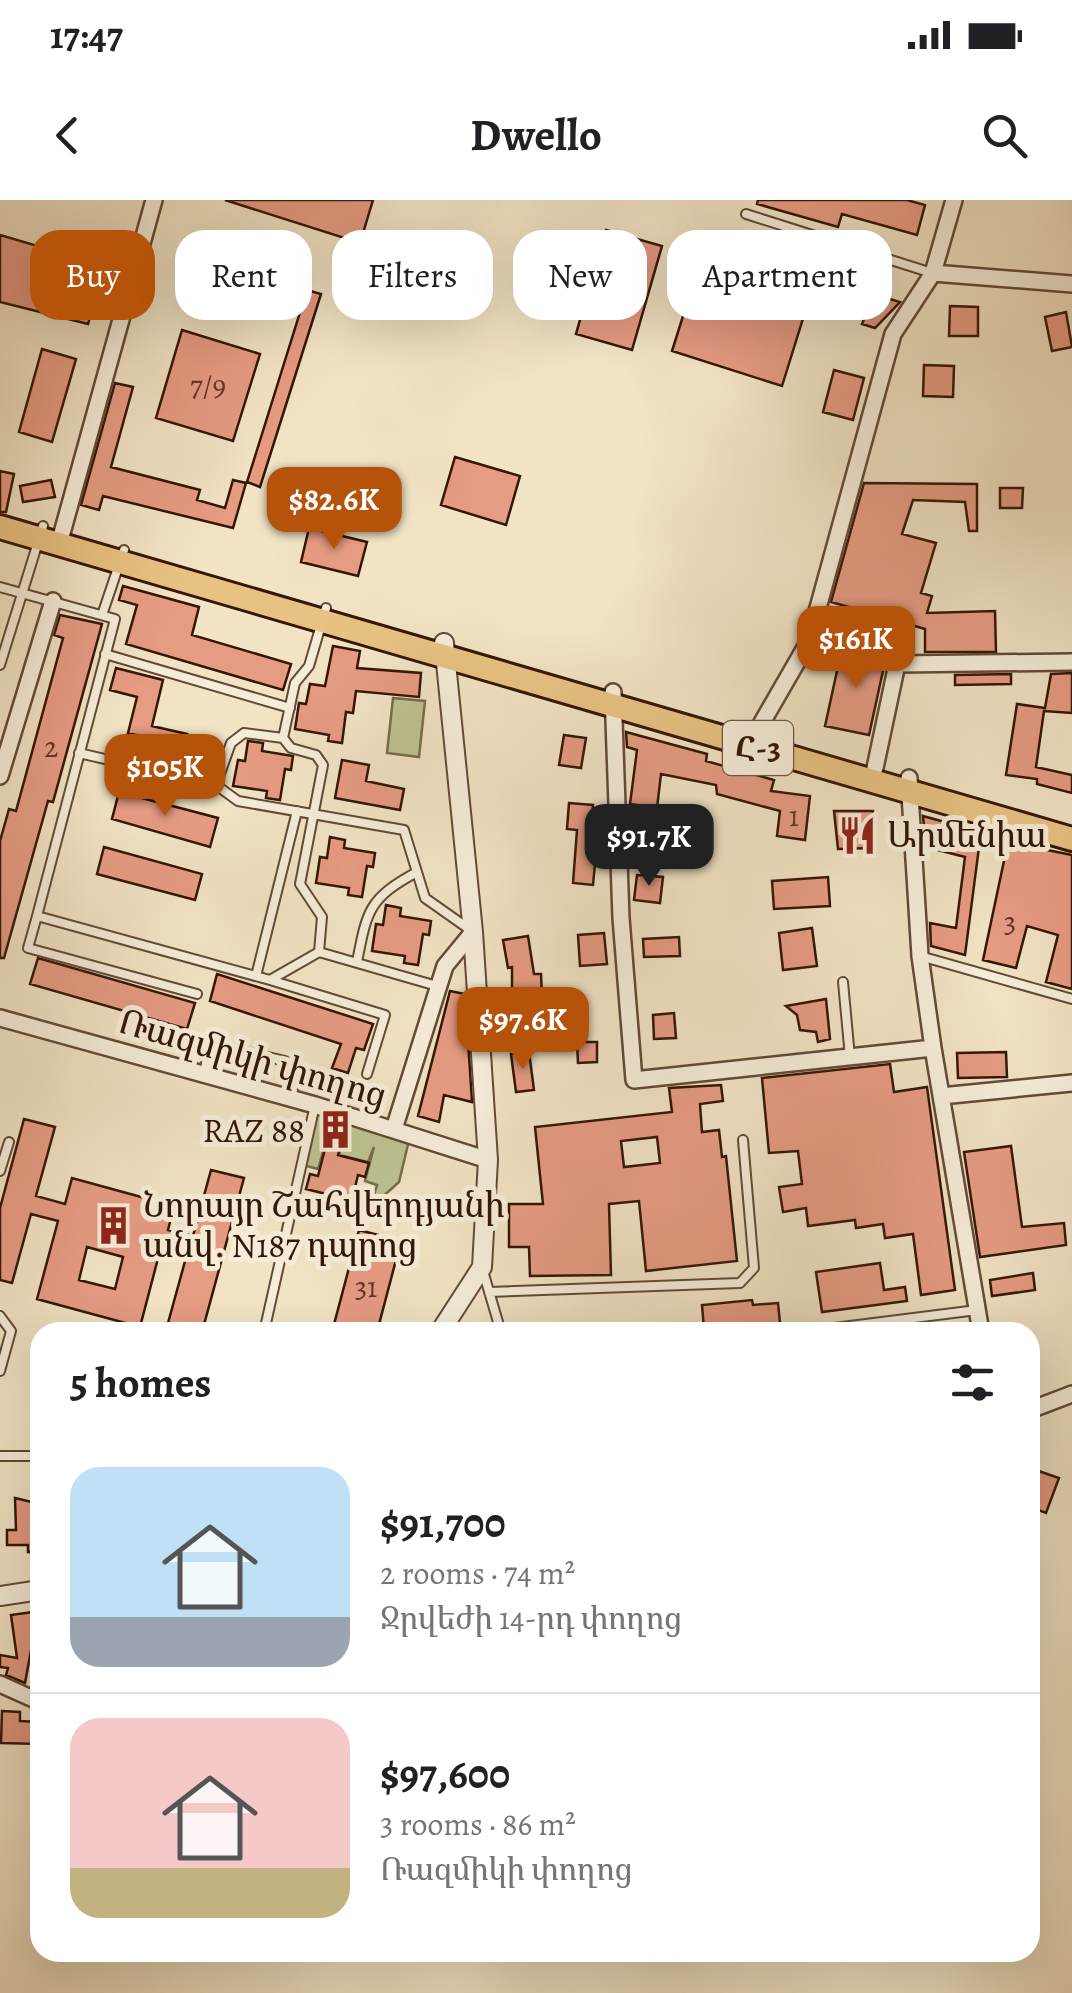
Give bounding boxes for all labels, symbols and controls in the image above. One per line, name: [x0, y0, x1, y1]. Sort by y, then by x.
text: 17:47: [50, 9, 123, 61]
text: Dwello: [470, 104, 602, 166]
icon: back: [40, 108, 95, 163]
icon: search: [977, 108, 1032, 163]
chip: Buy: [30, 230, 155, 320]
chip: Rent: [175, 230, 312, 320]
chip: Filters: [332, 230, 493, 320]
chip: New: [513, 230, 647, 320]
chip: Apartment: [667, 230, 892, 320]
house number: 7/9: [190, 366, 226, 406]
pin: $82.6K: [253, 467, 415, 552]
text: $82.6K: [289, 477, 379, 521]
pin: $161K: [786, 606, 926, 691]
text: $161K: [819, 616, 893, 660]
road number: Հ-3: [723, 721, 793, 775]
house number: 2: [44, 727, 58, 767]
pin: $105K: [95, 734, 235, 819]
text: $105K: [126, 744, 204, 788]
house number: 1: [789, 796, 799, 836]
pin: $91.7K: [568, 804, 730, 889]
place label: Արմենիա: [887, 811, 1046, 859]
text: $91.7K: [607, 814, 691, 858]
restaurant icon: Արմենիա: [836, 814, 878, 856]
house number: 3: [1004, 902, 1016, 942]
pin: $97.6K: [442, 987, 604, 1072]
street label: Ռազմիկի փողոց: [114, 997, 392, 1119]
text: $97.6K: [479, 997, 567, 1041]
place label: RAZ 88: [202, 1106, 305, 1154]
building icon: RAZ 88: [314, 1109, 356, 1151]
place label: Նորայր Շահվերդյանի անվ. N187 դպրոց: [143, 1181, 505, 1269]
building icon: Նորայր Շահվերդյանի անվ. N187 դպրոց: [92, 1204, 134, 1246]
house number: 31: [355, 1267, 377, 1307]
text: 5 homes: [70, 1354, 211, 1411]
icon: filters: [945, 1355, 1000, 1410]
text: $91,700: [380, 1494, 506, 1551]
icon: home: [150, 1507, 270, 1627]
text: 2 rooms · 74 m²: [380, 1551, 575, 1595]
text: Ջրվեժի 14-րդ փողոց: [380, 1596, 682, 1640]
text: $97,600: [380, 1745, 510, 1802]
icon: home: [150, 1758, 270, 1878]
text: 3 rooms · 86 m²: [380, 1802, 576, 1846]
text: Ռազմիկի փողոց: [380, 1847, 633, 1891]

